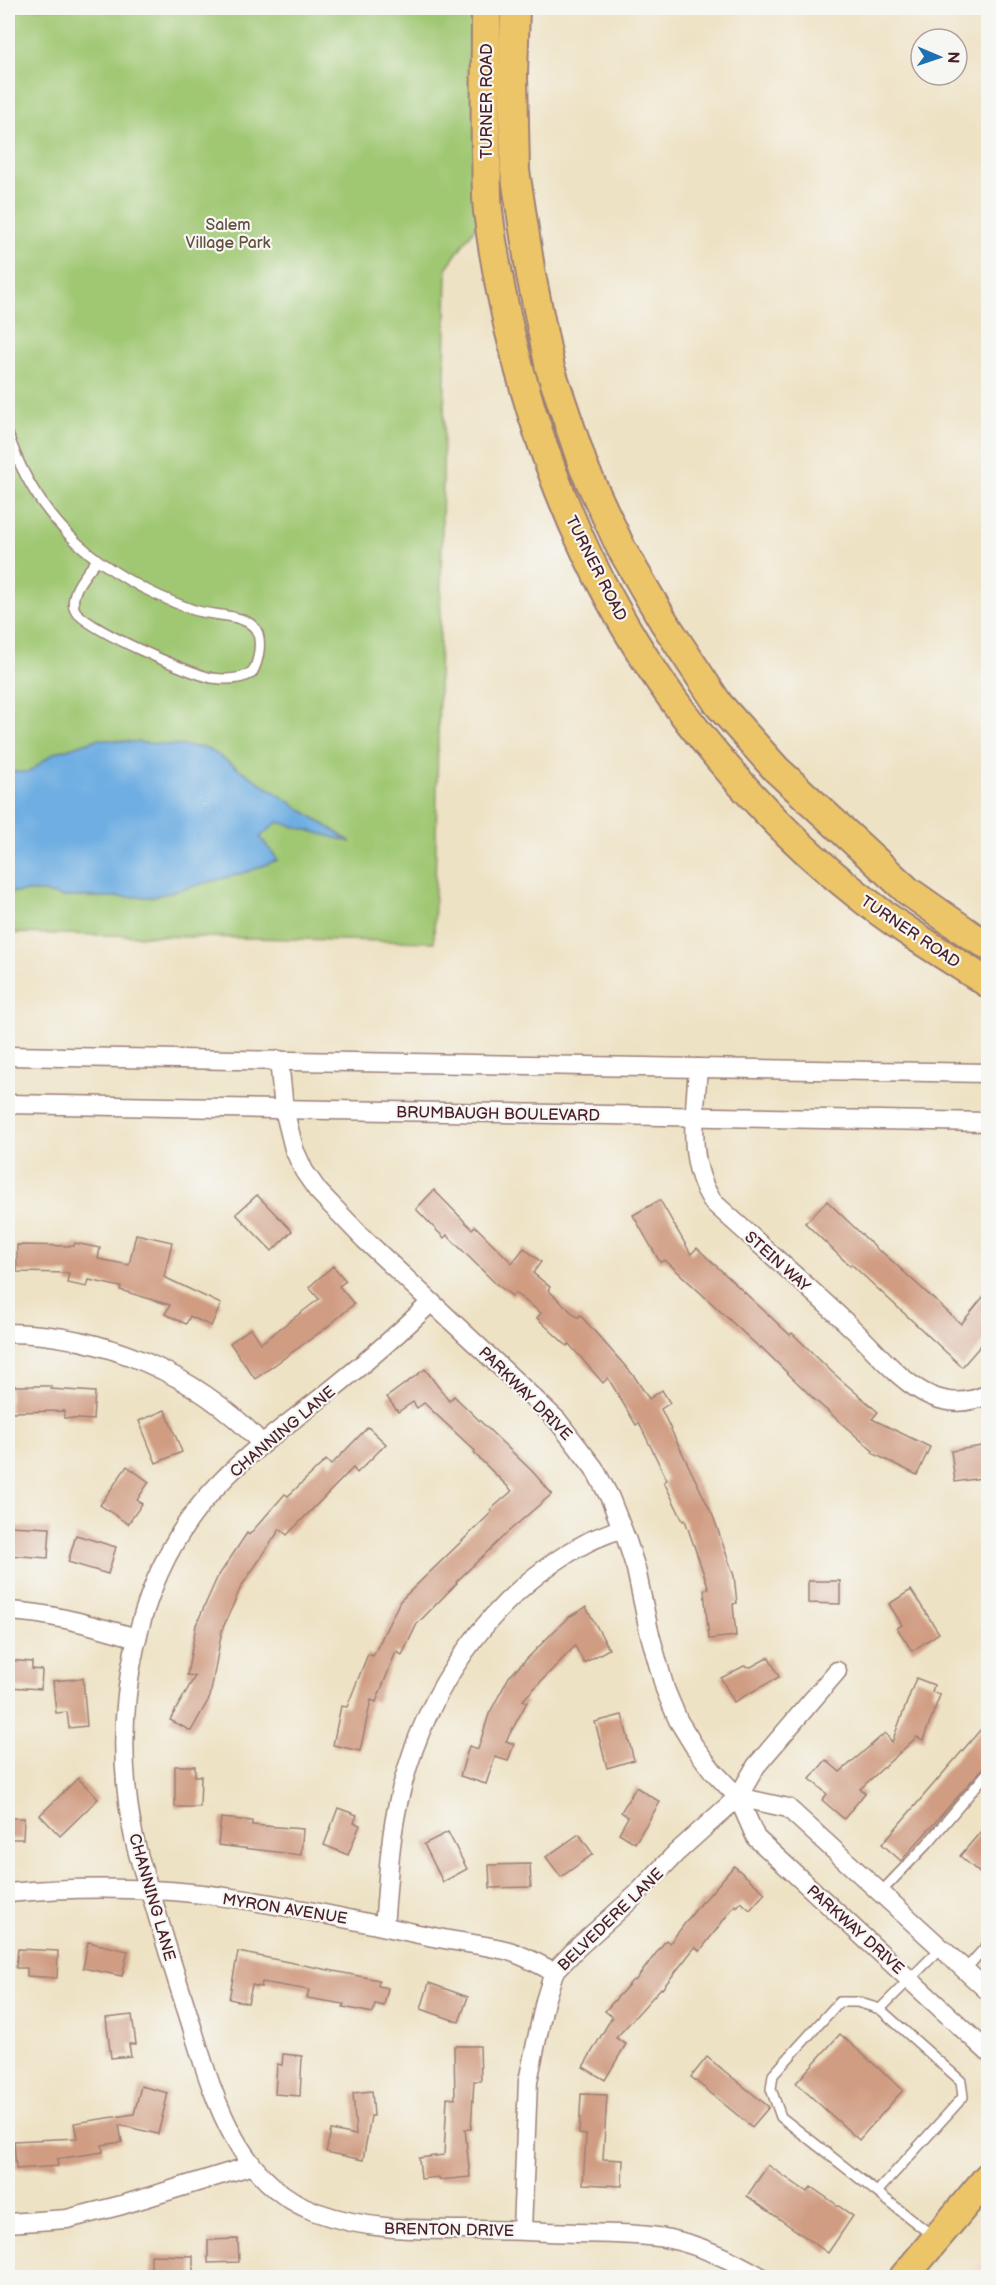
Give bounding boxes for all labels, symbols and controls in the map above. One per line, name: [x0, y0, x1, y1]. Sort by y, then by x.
north arrow: [909, 27, 969, 87]
street label: TURNER ROAD: [478, 43, 497, 159]
text: N: [943, 51, 962, 64]
park label: Salem Village Park: [186, 216, 271, 253]
street label: TURNER ROAD: [561, 513, 630, 624]
street label: TURNER ROAD: [857, 892, 963, 972]
street label: BRUMBAUGH BOULEVARD: [396, 1103, 600, 1126]
street label: STEIN WAY: [740, 1228, 814, 1297]
street label: PARKWAY DRIVE: [474, 1343, 576, 1445]
street label: CHANNING LANE: [226, 1383, 340, 1482]
street label: CHANNING LANE: [124, 1831, 179, 1963]
street label: BELVEDERE LANE: [554, 1865, 668, 1975]
street label: PARKWAY DRIVE: [803, 1882, 907, 1979]
street label: MYRON AVENUE: [221, 1890, 349, 1929]
street label: BRENTON DRIVE: [384, 2220, 514, 2241]

